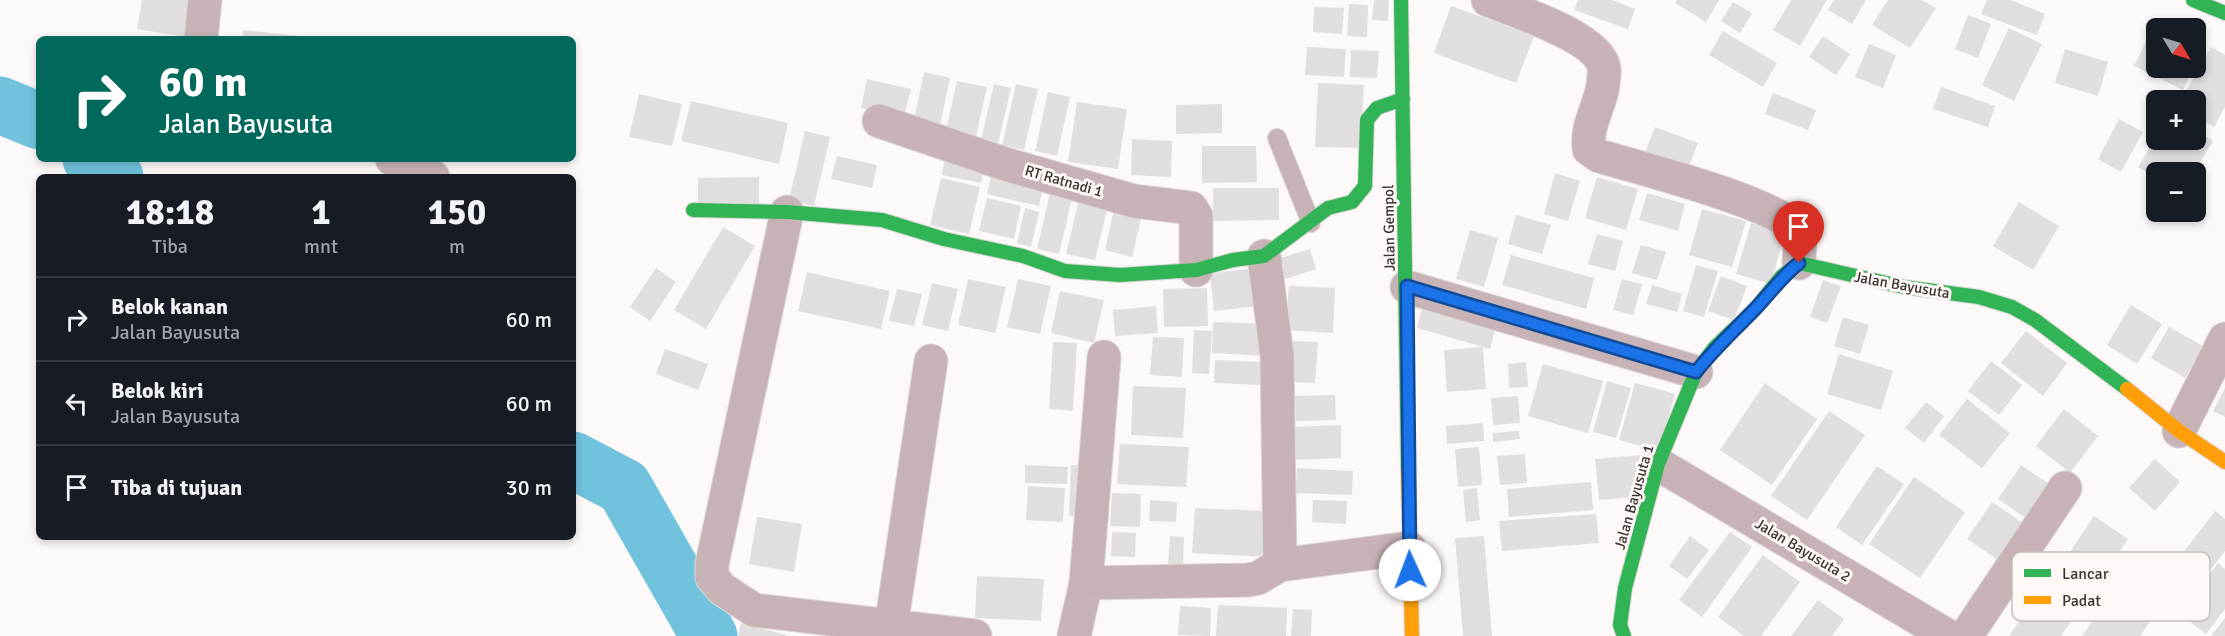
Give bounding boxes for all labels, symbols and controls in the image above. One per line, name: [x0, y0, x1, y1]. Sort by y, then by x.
north arrow: [2146, 18, 2206, 78]
map controls: [2146, 18, 2206, 222]
text: 60 m: [159, 57, 248, 108]
icon: right: [60, 60, 138, 138]
button: +: [2146, 90, 2206, 150]
text: Jalan Bayusuta: [159, 108, 333, 141]
street label: RT Ratnadi 1: [1023, 161, 1105, 201]
button: −: [2146, 162, 2206, 222]
street label: Jalan Gempol: [1379, 184, 1399, 272]
text: 18:18: [126, 190, 214, 235]
text: 1: [311, 190, 331, 235]
text: 150: [428, 190, 486, 235]
pin: [1773, 201, 1824, 263]
icon: arrive: [1782, 210, 1815, 243]
text: Tiba: [152, 234, 188, 259]
text: mnt: [304, 234, 338, 259]
text: m: [449, 234, 465, 259]
street label: Jalan Bayusuta: [1853, 268, 1951, 302]
text: Belok kanan: [111, 293, 228, 320]
icon: right: [60, 303, 93, 336]
text: 60 m: [506, 306, 552, 333]
text: Jalan Bayusuta: [111, 320, 240, 345]
text: Belok kiri: [111, 377, 204, 404]
icon: left: [60, 387, 93, 420]
text: 60 m: [506, 390, 552, 417]
text: Jalan Bayusuta: [111, 404, 240, 429]
street label: Jalan Bayusuta 1: [1610, 443, 1658, 551]
icon: arrive: [60, 471, 93, 504]
text: Tiba di tujuan: [111, 474, 242, 501]
text: 30 m: [506, 474, 552, 501]
street label: Jalan Bayusuta 2: [1752, 514, 1854, 586]
position arrow: [1378, 538, 1442, 602]
legend: [2012, 552, 2210, 621]
text: Lancar: [2062, 564, 2109, 584]
text: Padat: [2062, 591, 2101, 611]

